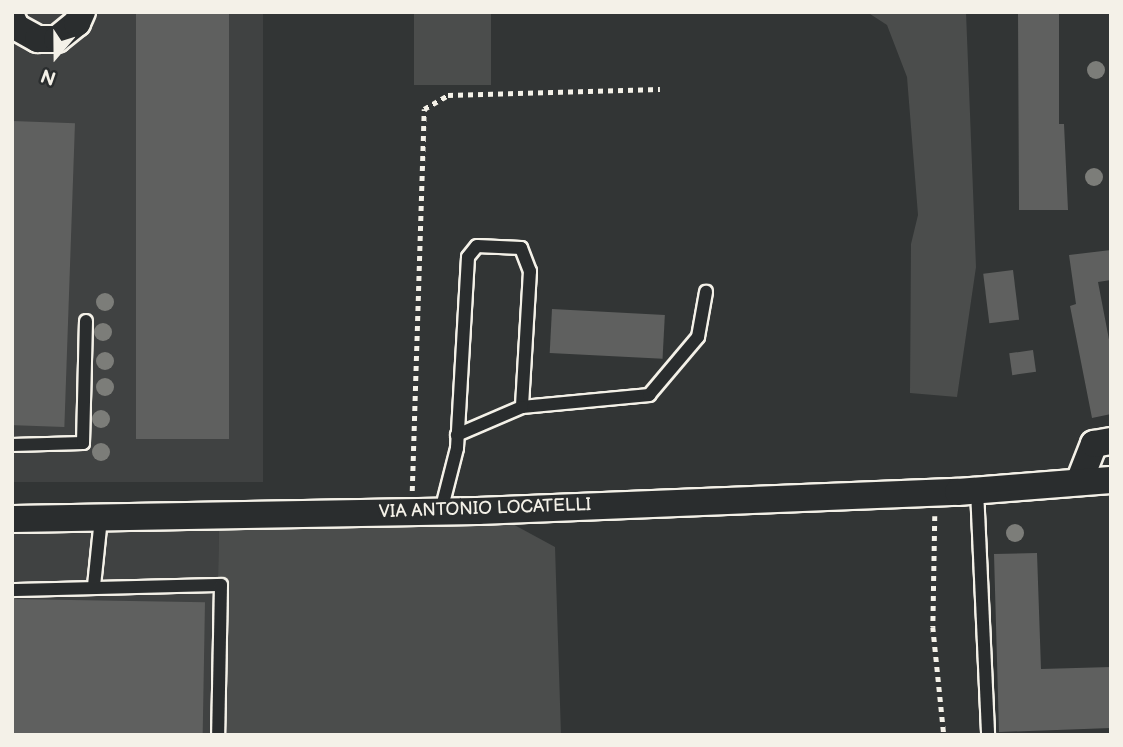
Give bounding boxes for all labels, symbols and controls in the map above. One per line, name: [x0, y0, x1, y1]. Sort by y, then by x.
north arrow: [21, 21, 91, 91]
text: N: [38, 63, 59, 89]
street label: VIA ANTONIO LOCATELLI: [378, 494, 592, 524]

